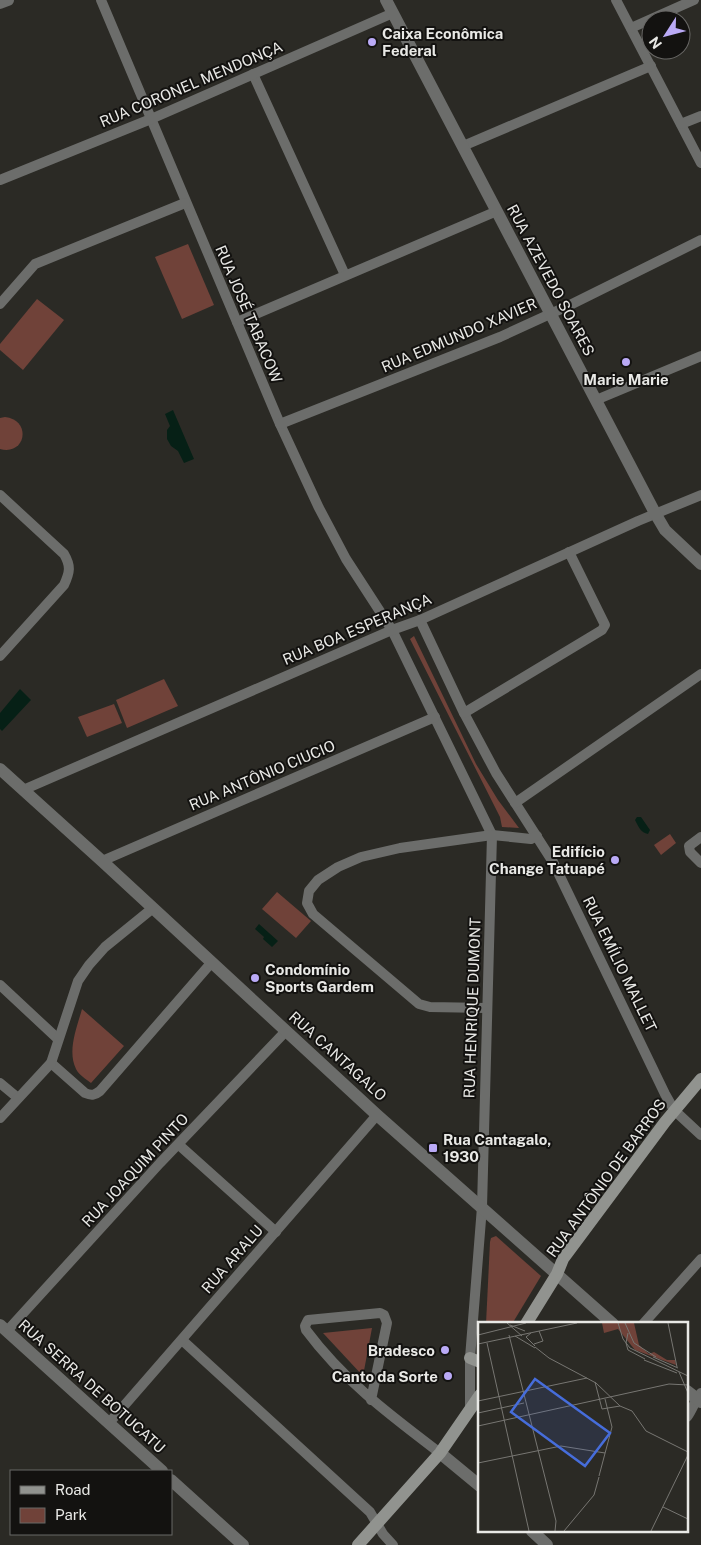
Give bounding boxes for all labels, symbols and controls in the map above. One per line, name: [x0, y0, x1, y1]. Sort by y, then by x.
north arrow: [641, 10, 691, 60]
place label: Caixa Econômica Federal: [382, 25, 503, 59]
text: N: [646, 34, 665, 52]
marker: Caixa Econômica Federal: [366, 36, 378, 48]
street label: RUA CORONEL MENDONÇA: [97, 38, 285, 130]
street label: RUA AZEVEDO SOARES: [504, 201, 598, 359]
street label: RUA JOSÉ TABACOW: [212, 243, 286, 385]
street label: RUA EDMUNDO XAVIER: [379, 295, 539, 375]
marker: Marie Marie: [620, 356, 632, 368]
place label: Marie Marie: [583, 371, 669, 388]
street label: RUA BOA ESPERANÇA: [280, 590, 434, 668]
street label: RUA ANTÔNIO CIUCIO: [187, 737, 337, 813]
place label: Edifício Change Tatuapé: [489, 843, 605, 877]
marker: Edifício Change Tatuapé: [609, 854, 621, 866]
street label: RUA EMÍLIO MALLET: [580, 894, 660, 1034]
street label: RUA HENRIQUE DUMONT: [460, 917, 484, 1099]
place label: Condomínio Sports Gardem: [265, 961, 374, 995]
marker: Condomínio Sports Gardem: [249, 972, 261, 984]
street label: RUA CANTAGALO: [286, 1008, 390, 1104]
street label: RUA ANTÔNIO DE BARROS: [543, 1096, 669, 1260]
street label: RUA JOAQUIM PINTO: [78, 1110, 192, 1230]
place label: Rua Cantagalo, 1930: [443, 1131, 552, 1165]
marker: Rua Cantagalo, 1930: [427, 1142, 439, 1154]
street label: RUA ARALU: [198, 1222, 266, 1296]
street label: RUA SERRA DE BOTUCATU: [15, 1316, 169, 1456]
inset map: [478, 1322, 688, 1532]
place label: Bradesco: [368, 1342, 435, 1359]
marker: Bradesco: [439, 1344, 451, 1356]
place label: Canto da Sorte: [332, 1368, 438, 1385]
marker: Canto da Sorte: [442, 1370, 454, 1382]
legend: [10, 1470, 172, 1535]
text: Road: [55, 1481, 91, 1498]
text: Park: [55, 1506, 87, 1523]

